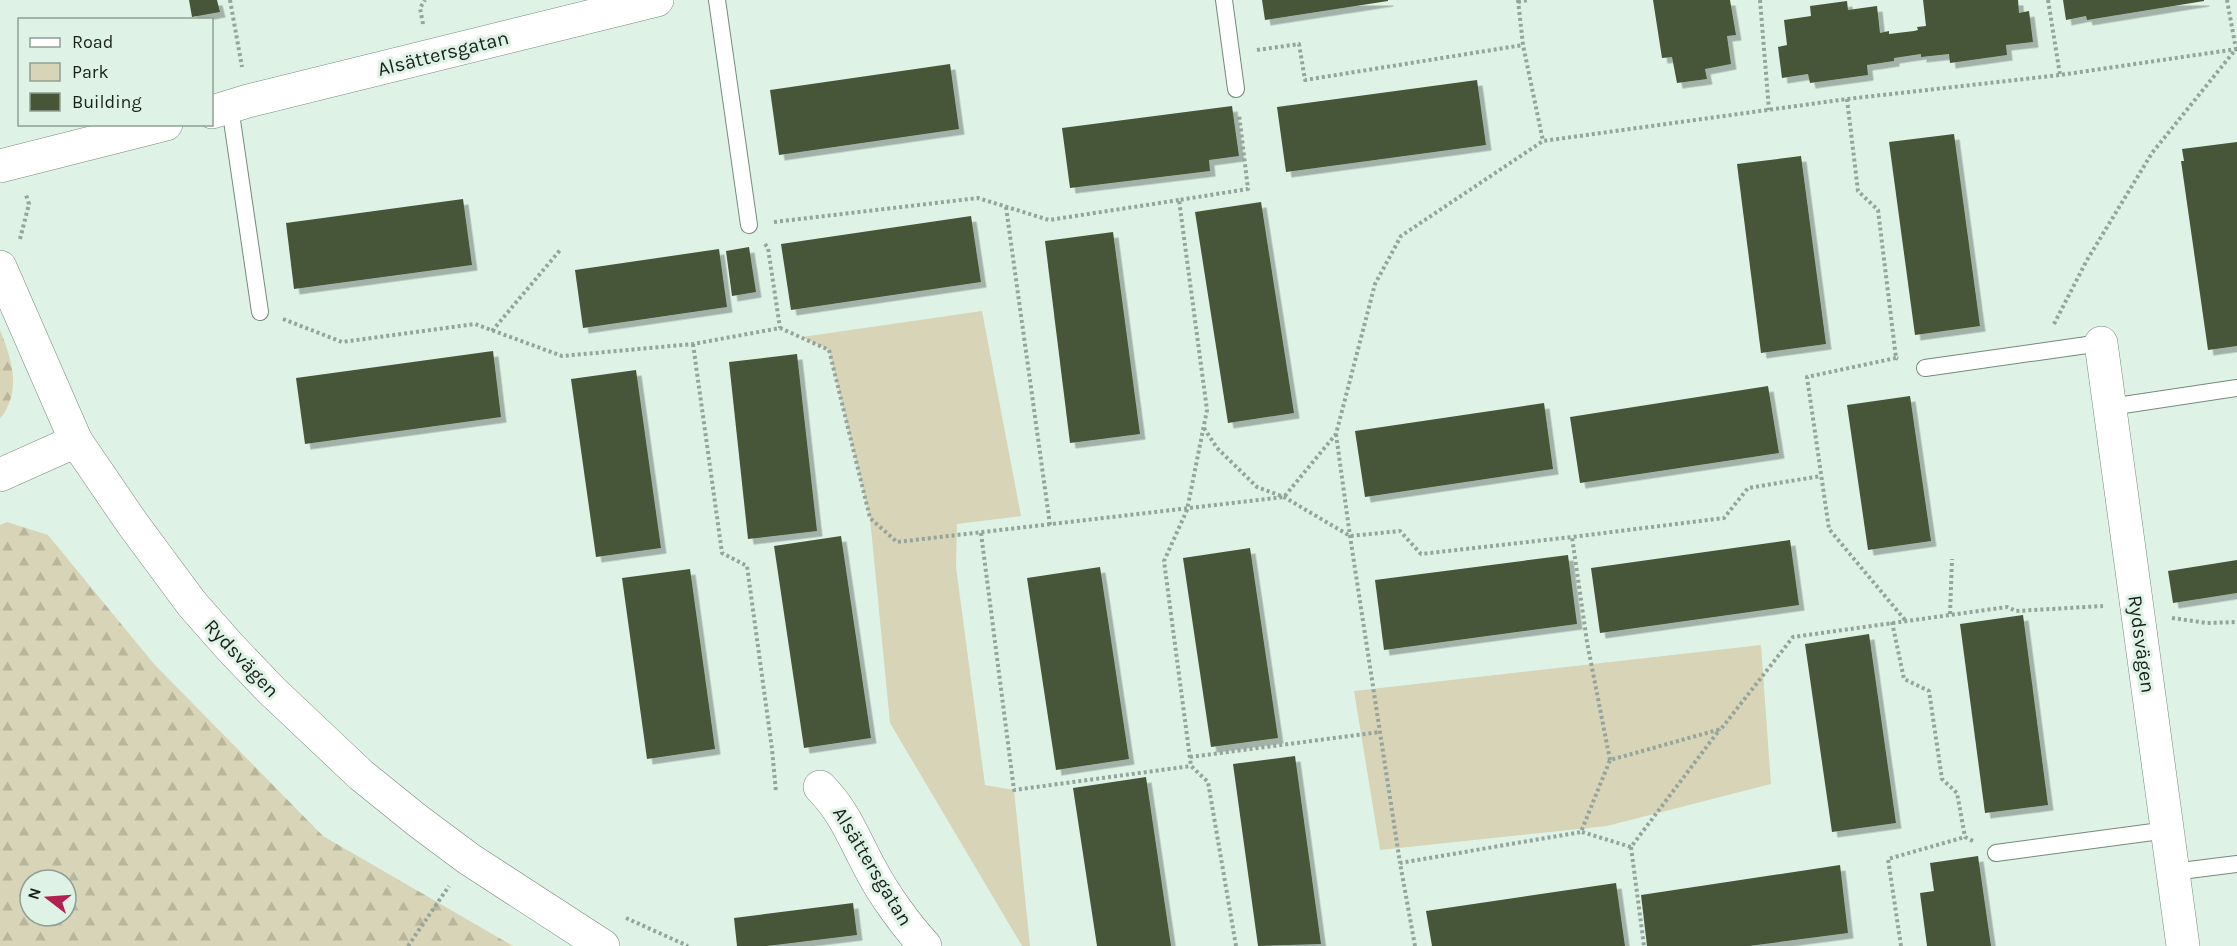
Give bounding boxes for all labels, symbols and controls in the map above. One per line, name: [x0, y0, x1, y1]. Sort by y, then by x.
legend: [18, 18, 213, 126]
street label: Alsättersgatan: [375, 26, 511, 81]
text: Road: [72, 31, 113, 53]
text: Park: [72, 61, 109, 83]
text: Building: [72, 91, 142, 113]
street label: Rydsvägen: [2123, 594, 2160, 695]
street label: Rydsvägen: [200, 614, 284, 702]
street label: Alsättersgatan: [828, 803, 917, 930]
north arrow: [18, 868, 78, 928]
text: N: [23, 885, 45, 902]

